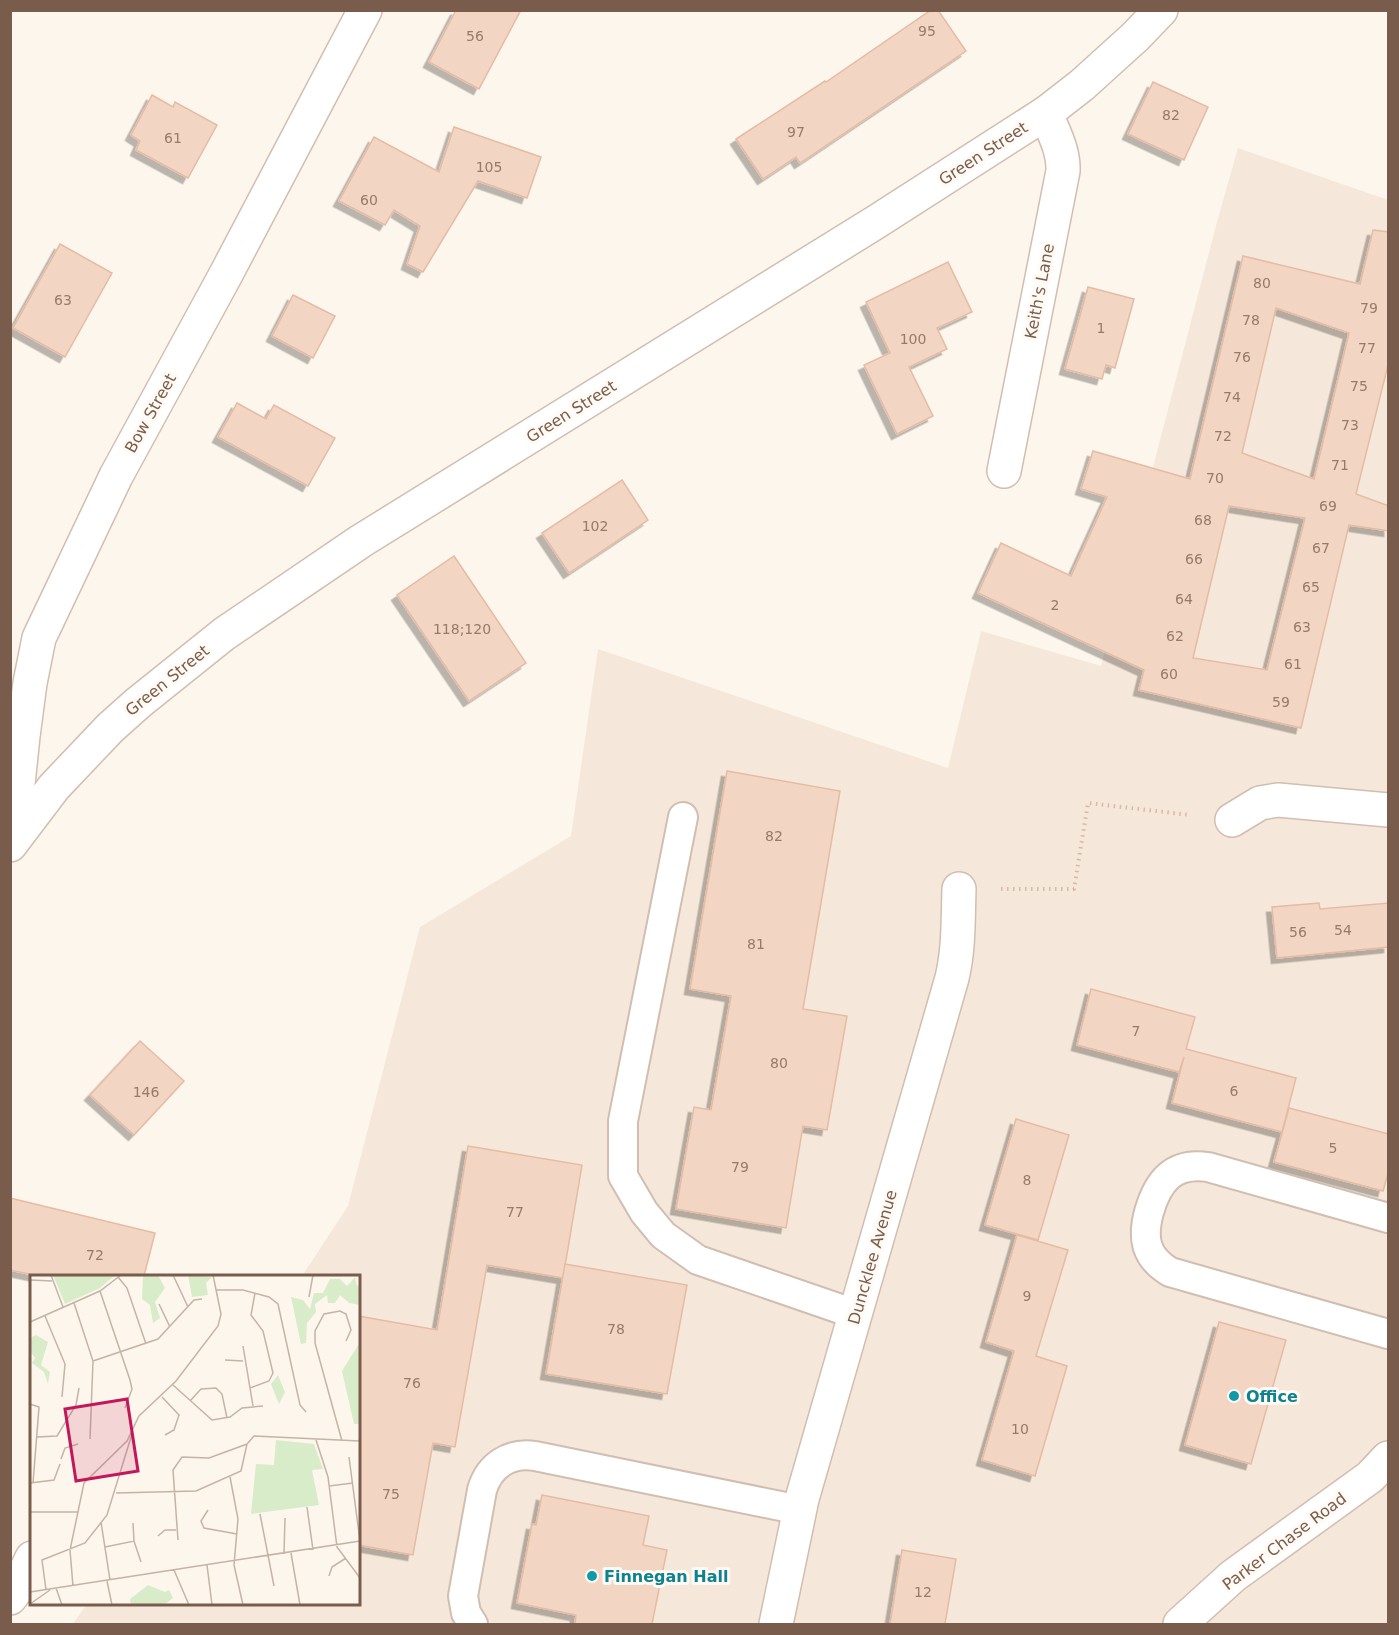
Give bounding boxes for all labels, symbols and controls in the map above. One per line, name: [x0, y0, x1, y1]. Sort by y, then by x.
house number: 95: [918, 23, 936, 39]
house number: 56: [466, 28, 484, 44]
house number: 82: [1162, 107, 1180, 123]
street label: Green Street: [935, 118, 1031, 189]
house number: 97: [787, 124, 805, 140]
house number: 61: [164, 130, 182, 146]
house number: 105: [476, 159, 502, 175]
house number: 60: [360, 192, 378, 208]
street label: Keith's Lane: [1021, 242, 1058, 340]
house number: 80: [1253, 275, 1271, 291]
house number: 63: [54, 292, 72, 308]
house number: 79: [1360, 300, 1378, 316]
house number: 78: [1242, 312, 1260, 328]
house number: 1: [1097, 320, 1105, 336]
house number: 100: [900, 331, 926, 347]
house number: 77: [1358, 340, 1376, 356]
house number: 76: [1233, 349, 1251, 365]
street label: Bow Street: [121, 370, 180, 456]
street label: Green Street: [523, 376, 620, 447]
house number: 75: [1350, 378, 1368, 394]
house number: 74: [1223, 389, 1241, 405]
house number: 73: [1341, 417, 1359, 433]
house number: 72: [1214, 428, 1232, 444]
house number: 71: [1331, 457, 1349, 473]
house number: 70: [1206, 470, 1224, 486]
house number: 69: [1319, 498, 1337, 514]
house number: 68: [1194, 512, 1212, 528]
house number: 102: [582, 518, 608, 534]
house number: 67: [1312, 540, 1330, 556]
house number: 66: [1185, 551, 1203, 567]
house number: 65: [1302, 579, 1320, 595]
house number: 64: [1175, 591, 1193, 607]
house number: 2: [1051, 597, 1059, 613]
house number: 63: [1293, 619, 1311, 635]
house number: 118;120: [433, 621, 491, 637]
house number: 62: [1166, 628, 1184, 644]
street label: Green Street: [122, 641, 213, 720]
house number: 61: [1284, 656, 1302, 672]
house number: 60: [1160, 666, 1178, 682]
house number: 59: [1272, 694, 1290, 710]
house number: 82: [765, 828, 783, 844]
house number: 54: [1334, 922, 1352, 938]
house number: 56: [1289, 924, 1307, 940]
house number: 81: [747, 936, 765, 952]
house number: 7: [1132, 1023, 1140, 1039]
house number: 80: [770, 1055, 788, 1071]
house number: 6: [1230, 1083, 1239, 1099]
house number: 146: [133, 1084, 159, 1100]
house number: 5: [1329, 1140, 1337, 1156]
house number: 79: [731, 1159, 749, 1175]
house number: 8: [1023, 1172, 1031, 1188]
street label: Duncklee Avenue: [844, 1188, 901, 1327]
house number: 77: [506, 1204, 524, 1220]
house number: 72: [86, 1247, 104, 1263]
inset map: [30, 1275, 360, 1605]
house number: 9: [1023, 1288, 1031, 1304]
house number: 78: [607, 1321, 625, 1337]
house number: 76: [403, 1375, 421, 1391]
place label: Office: [1246, 1387, 1298, 1406]
marker: Office: [1227, 1389, 1241, 1403]
house number: 10: [1011, 1421, 1029, 1437]
house number: 75: [382, 1486, 400, 1502]
street label: Parker Chase Road: [1219, 1489, 1350, 1594]
place label: Finnegan Hall: [604, 1567, 728, 1586]
marker: Finnegan Hall: [585, 1569, 599, 1583]
house number: 12: [914, 1584, 932, 1600]

